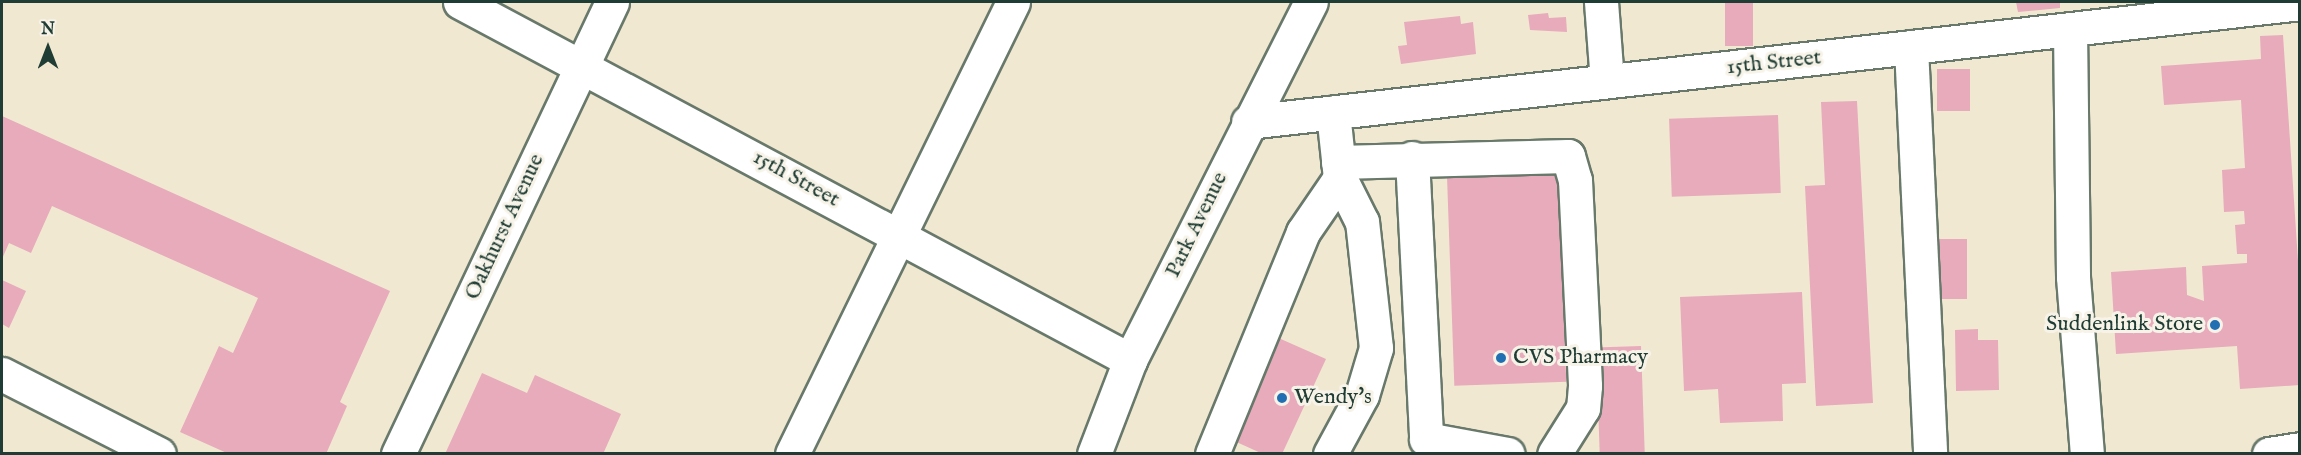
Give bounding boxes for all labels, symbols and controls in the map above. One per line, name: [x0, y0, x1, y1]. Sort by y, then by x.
north arrow: [18, 18, 78, 78]
text: N: [41, 20, 55, 40]
street label: 15th Street: [1725, 45, 1823, 81]
street label: 15th Street: [748, 144, 844, 214]
street label: Oakhurst Avenue: [460, 150, 550, 304]
street label: Park Avenue: [1160, 168, 1234, 282]
place label: Suddenlink Store: [2046, 312, 2203, 338]
marker: Suddenlink Store: [2208, 318, 2222, 332]
place label: CVS Pharmacy: [1513, 345, 1648, 371]
marker: CVS Pharmacy: [1494, 351, 1508, 365]
place label: Wendy's: [1294, 385, 1372, 411]
marker: Wendy's: [1275, 391, 1289, 405]

